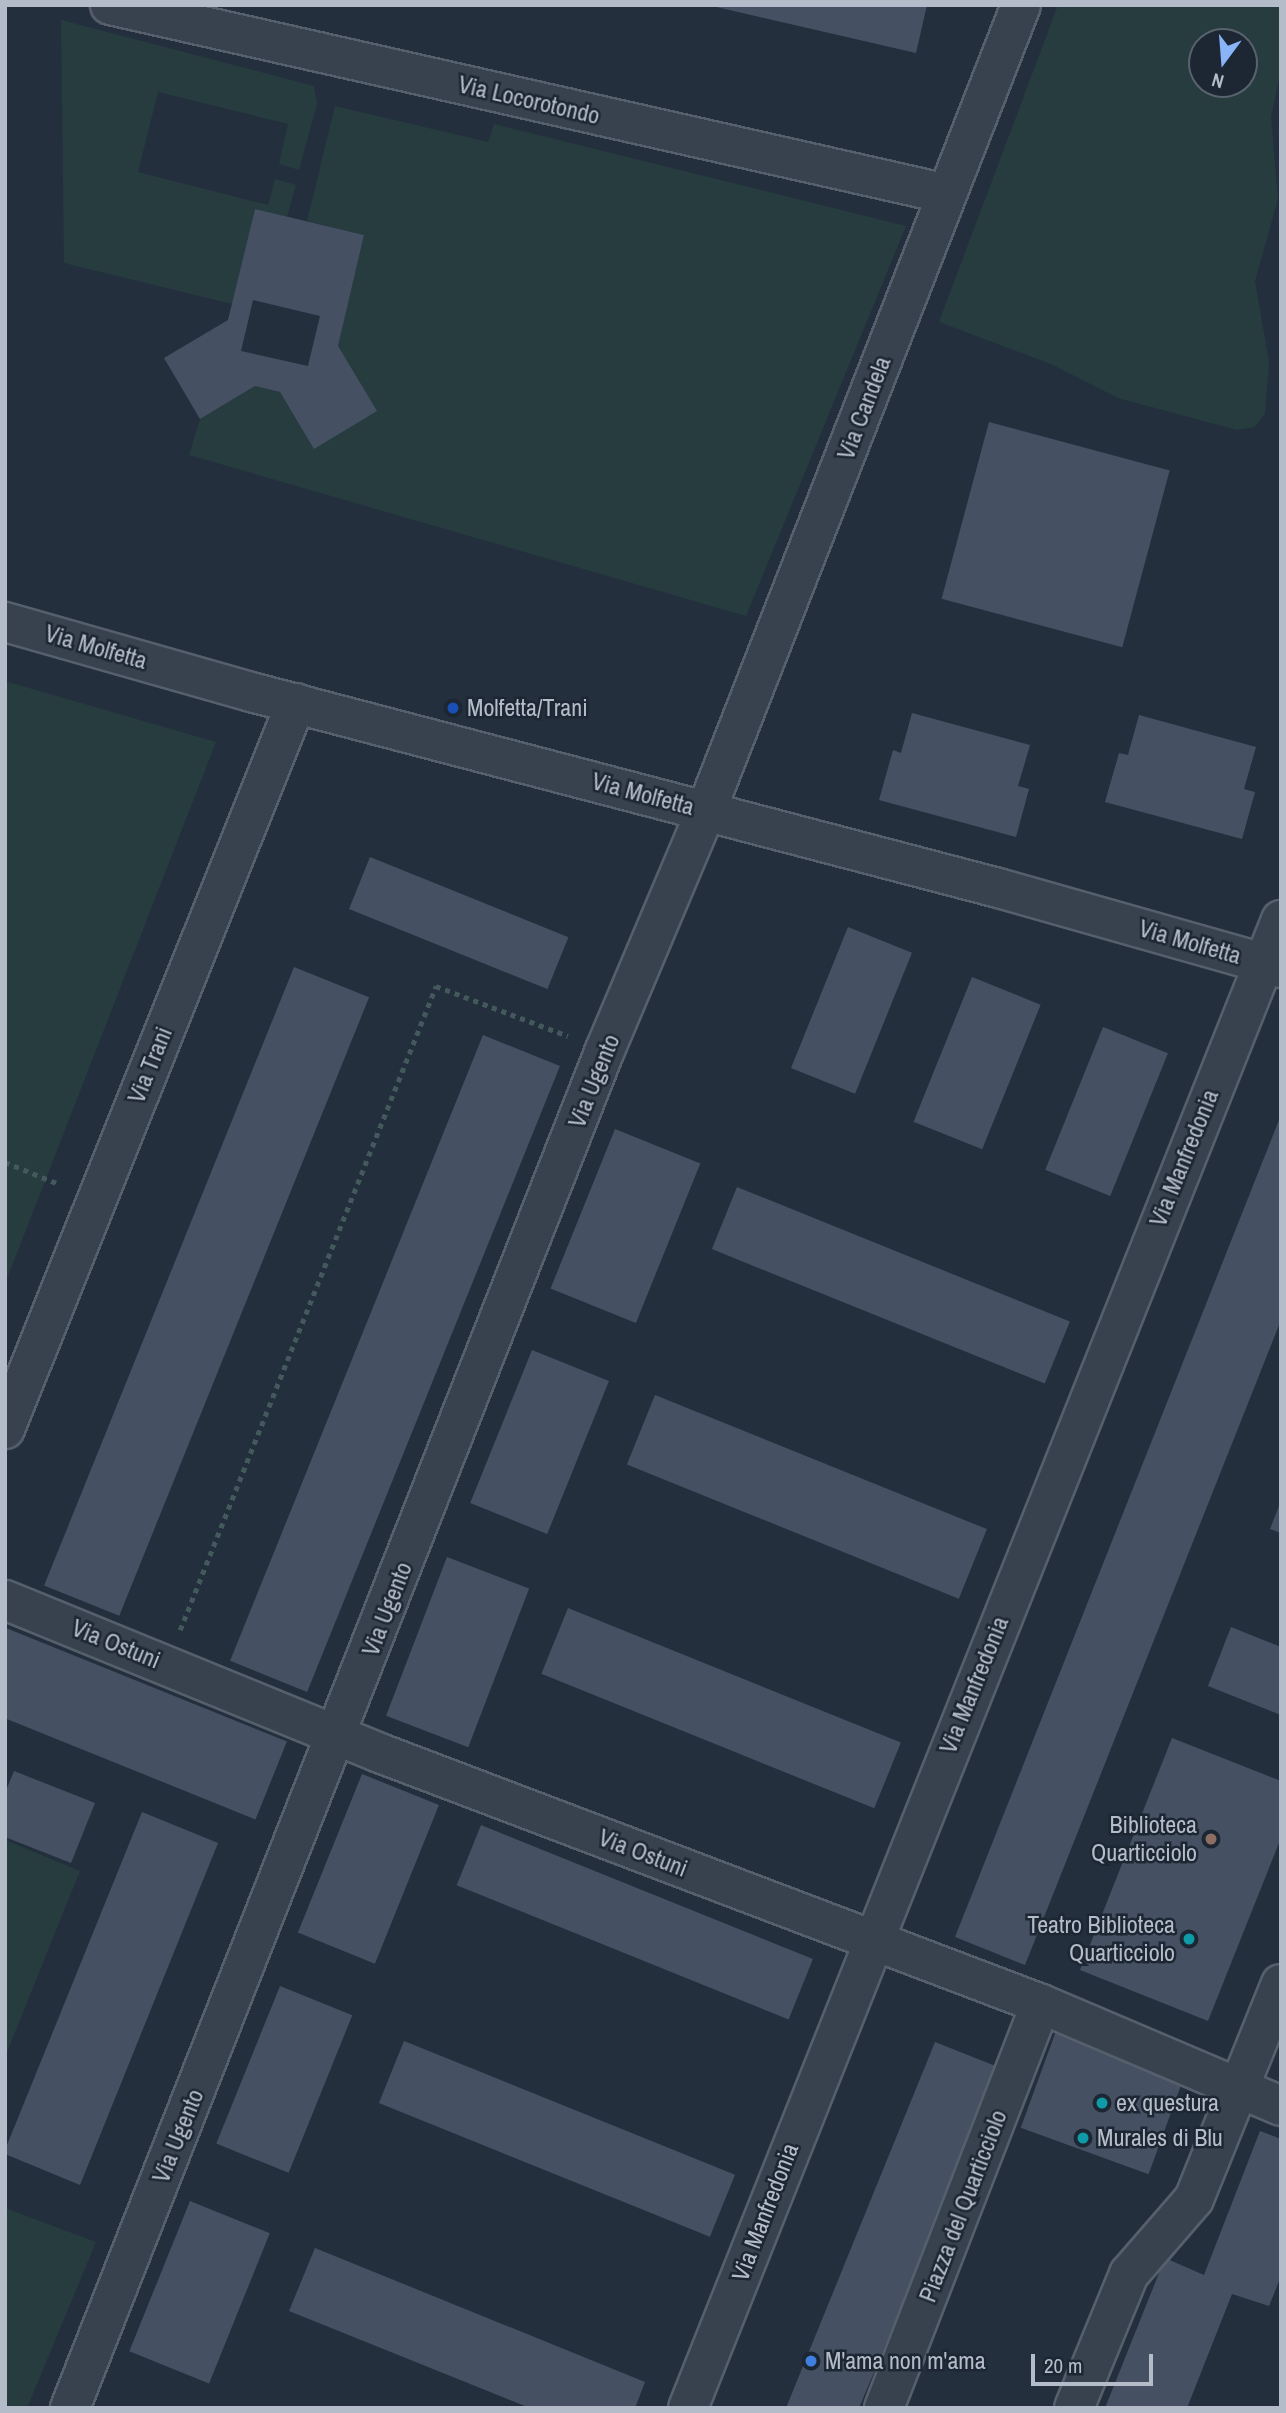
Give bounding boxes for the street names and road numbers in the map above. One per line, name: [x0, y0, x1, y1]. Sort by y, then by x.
street label: Via Locorotondo: [456, 70, 602, 130]
street label: Via Candela: [831, 352, 897, 464]
street label: Via Molfetta: [42, 619, 150, 675]
street label: Via Molfetta: [589, 767, 697, 821]
street label: Via Molfetta: [1136, 914, 1244, 970]
street label: Via Trani: [122, 1023, 178, 1107]
street label: Via Ugento: [562, 1030, 626, 1132]
street label: Via Manfredonia: [1143, 1085, 1225, 1231]
street label: Via Ugento: [356, 1558, 418, 1660]
street label: Via Manfredonia: [933, 1612, 1015, 1758]
street label: Via Ostuni: [68, 1613, 164, 1675]
street label: Via Ostuni: [595, 1823, 691, 1883]
street label: Via Ugento: [146, 2085, 210, 2187]
street label: Piazza del Quarticciolo: [913, 2106, 1013, 2306]
street label: Via Manfredonia: [726, 2139, 804, 2285]

